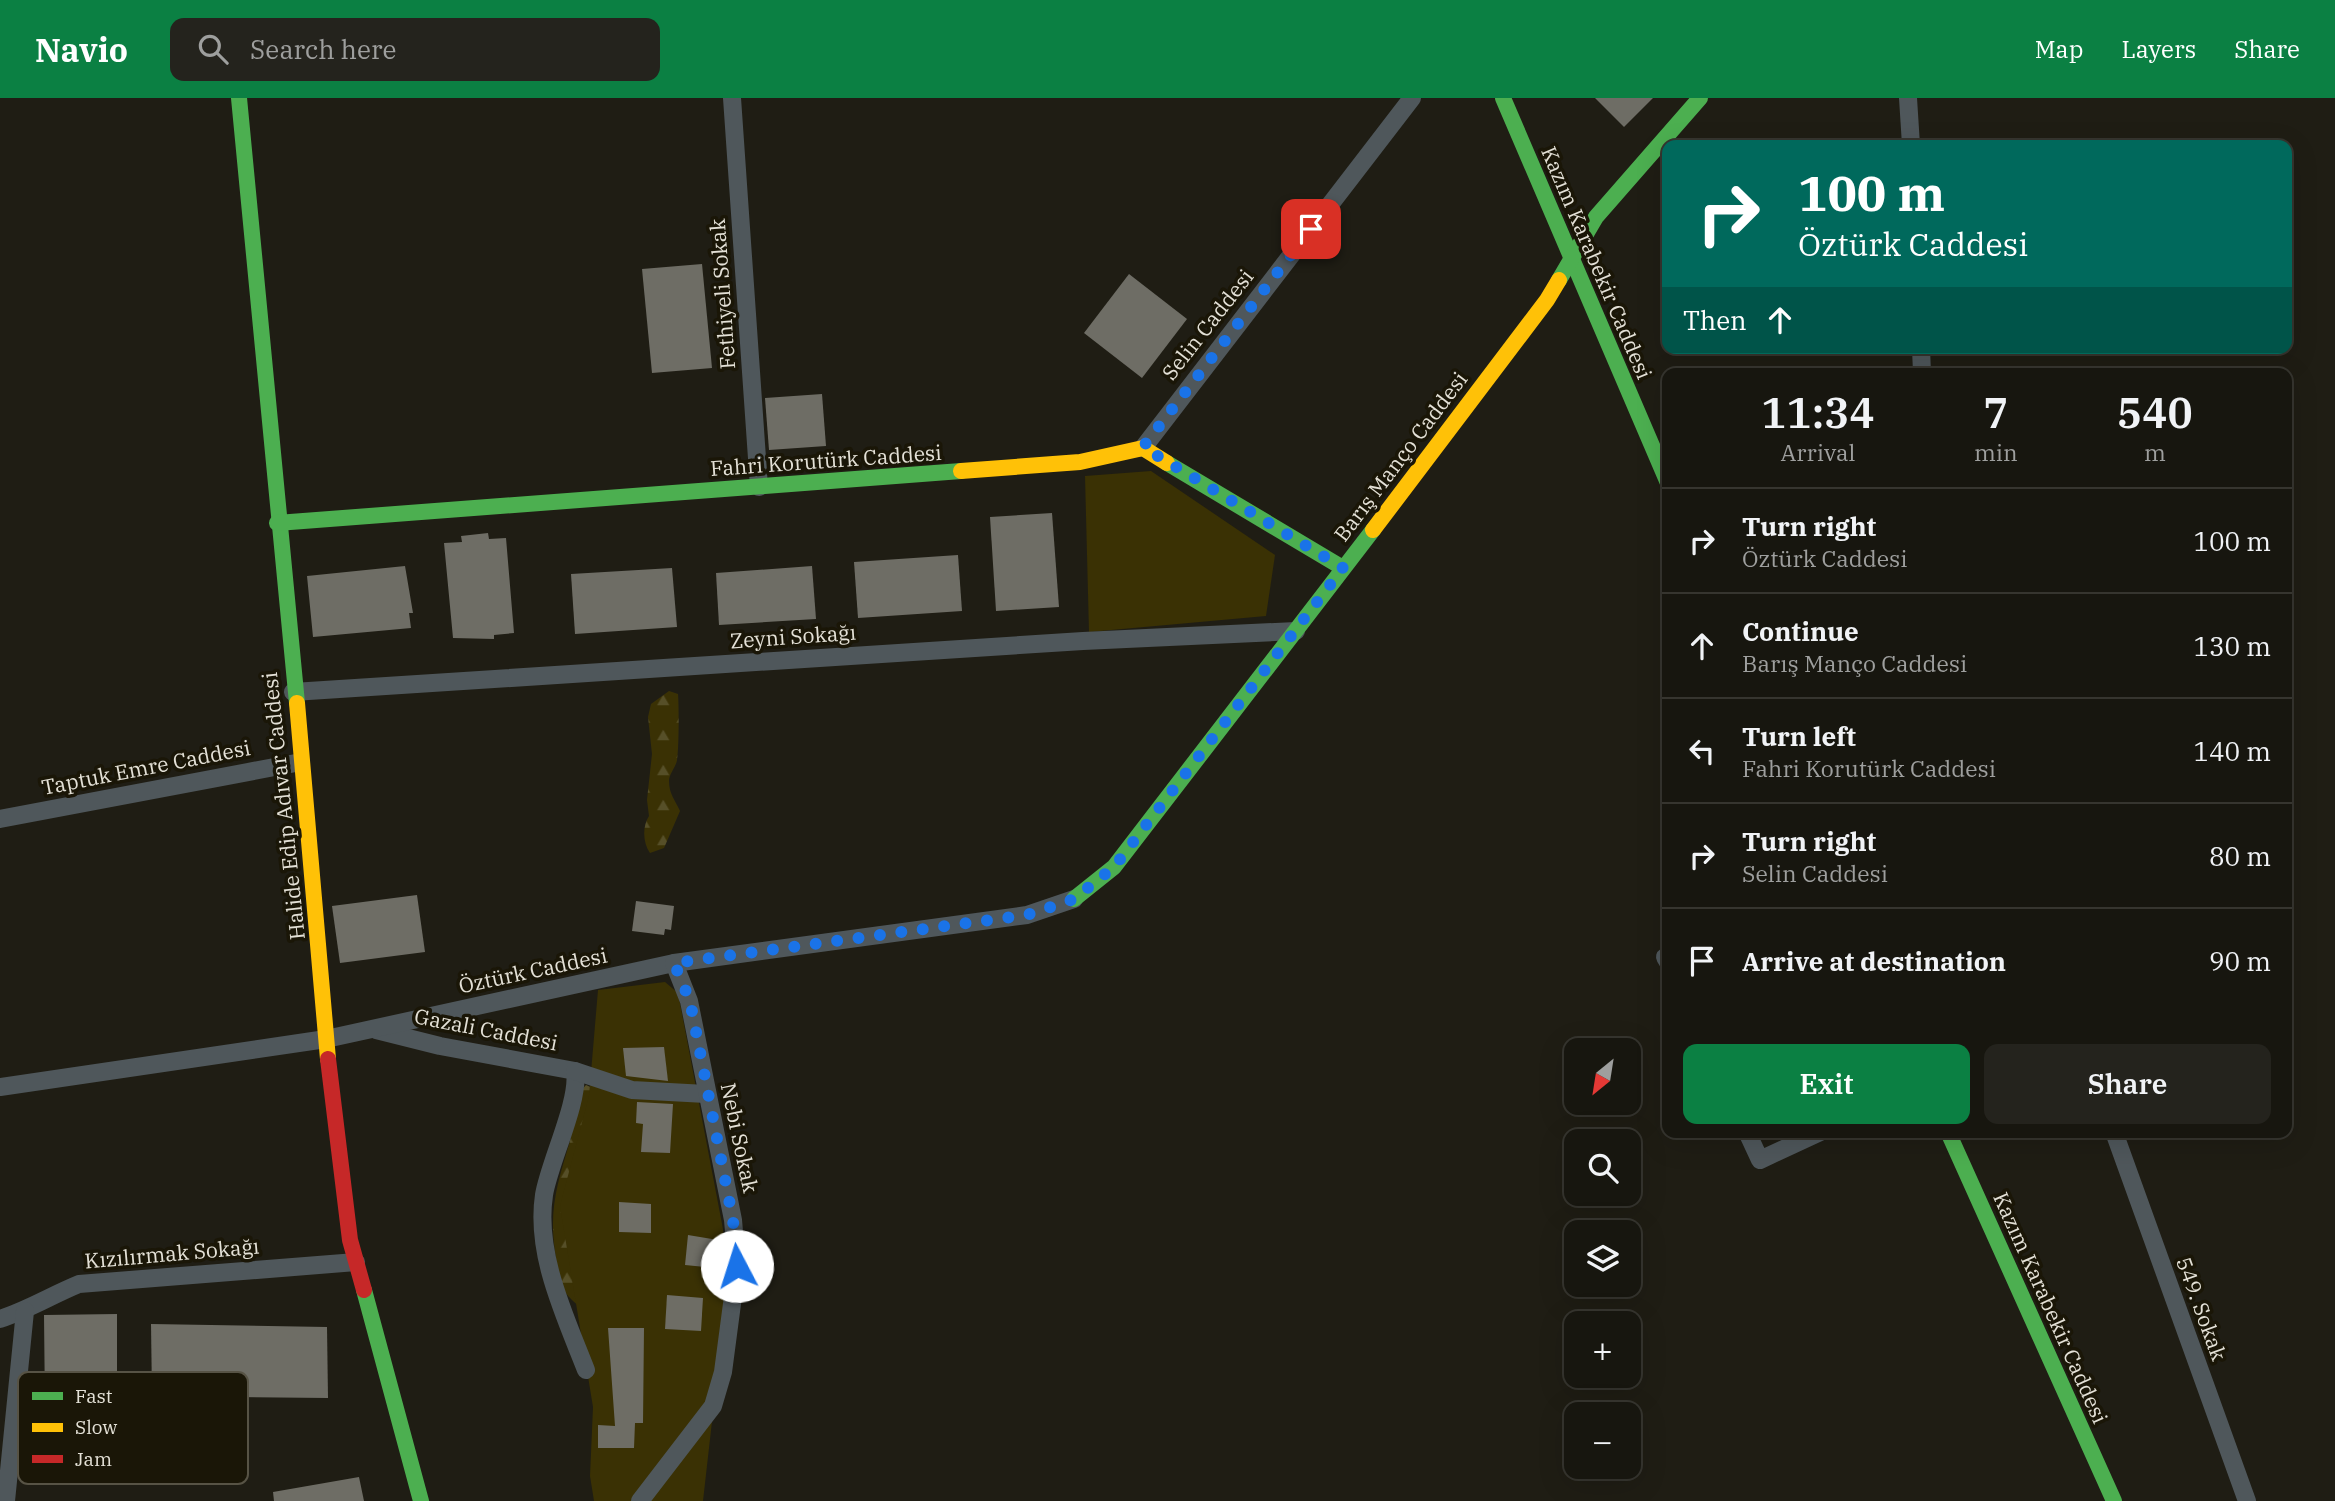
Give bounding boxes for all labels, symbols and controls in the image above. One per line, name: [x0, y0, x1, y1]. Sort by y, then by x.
search box: [170, 18, 660, 81]
text: Navio: [35, 28, 128, 71]
icon: search: [194, 30, 232, 68]
text: Search here: [250, 32, 396, 66]
text: Map: [2035, 33, 2083, 65]
text: Layers: [2121, 33, 2196, 65]
text: Share: [2234, 33, 2300, 65]
street label: Kazım Karabekir Caddesi: [1535, 142, 1659, 383]
text: 100 m: [1798, 161, 1945, 224]
icon: right: [1683, 168, 1774, 259]
pin: [1281, 199, 1341, 259]
icon: arrive: [1292, 210, 1330, 248]
street label: Fethiyeli Sokak: [703, 217, 741, 370]
text: Öztürk Caddesi: [1798, 223, 2028, 265]
street label: Selin Caddesi: [1155, 263, 1259, 386]
icon: ahead: [1761, 301, 1799, 339]
text: Then: [1683, 303, 1747, 337]
street label: Barış Manço Caddesi: [1327, 366, 1473, 547]
text: 11:34: [1761, 385, 1875, 440]
text: 7: [1983, 385, 2008, 440]
text: 540: [2117, 385, 2193, 440]
text: Arrival: [1781, 437, 1855, 467]
text: min: [1974, 437, 2018, 467]
text: m: [2144, 437, 2166, 467]
street label: Fahri Korutürk Caddesi: [709, 438, 943, 482]
text: Turn right: [1742, 509, 1876, 543]
icon: right: [1683, 522, 1721, 560]
text: 100 m: [2193, 524, 2271, 558]
text: Öztürk Caddesi: [1742, 543, 1908, 573]
text: Continue: [1742, 614, 1859, 648]
street label: Zeyni Sokağı: [729, 618, 857, 654]
icon: ahead: [1683, 627, 1721, 665]
text: 130 m: [2193, 629, 2271, 663]
text: Barış Manço Caddesi: [1742, 648, 1967, 678]
street label: Halide Edip Adıvar Caddesi: [255, 671, 311, 941]
text: Turn left: [1742, 719, 1856, 753]
icon: left: [1683, 732, 1721, 770]
street label: Taptuk Emre Caddesi: [39, 733, 253, 801]
text: 140 m: [2193, 734, 2271, 768]
text: Fahri Korutürk Caddesi: [1742, 753, 1996, 783]
text: Turn right: [1742, 824, 1876, 858]
icon: right: [1683, 837, 1721, 875]
text: 80 m: [2209, 839, 2271, 873]
text: Selin Caddesi: [1742, 858, 1888, 888]
street label: Öztürk Caddesi: [456, 941, 610, 999]
icon: arrive: [1683, 942, 1721, 980]
text: Arrive at destination: [1742, 944, 2006, 978]
text: 90 m: [2209, 944, 2271, 978]
street label: Gazali Caddesi: [412, 1001, 560, 1057]
north arrow: [1564, 1038, 1642, 1115]
map controls: [1564, 1038, 1641, 1479]
button: Exit: [1683, 1044, 1970, 1124]
button: Share: [1984, 1044, 2271, 1124]
street label: Nebi Sokak: [715, 1080, 765, 1196]
button: search: [1564, 1129, 1641, 1206]
street label: Kazım Karabekir Caddesi: [1987, 1188, 2115, 1428]
button: layers: [1564, 1220, 1641, 1297]
position arrow: [700, 1229, 774, 1303]
street label: Kızılırmak Sokağı: [83, 1231, 260, 1275]
street label: 549. Sokak: [2170, 1253, 2234, 1365]
button: +: [1564, 1311, 1641, 1388]
legend: [18, 1372, 248, 1484]
text: Fast: [75, 1384, 113, 1408]
button: −: [1564, 1402, 1641, 1479]
text: Slow: [75, 1415, 117, 1439]
text: Jam: [75, 1447, 112, 1471]

